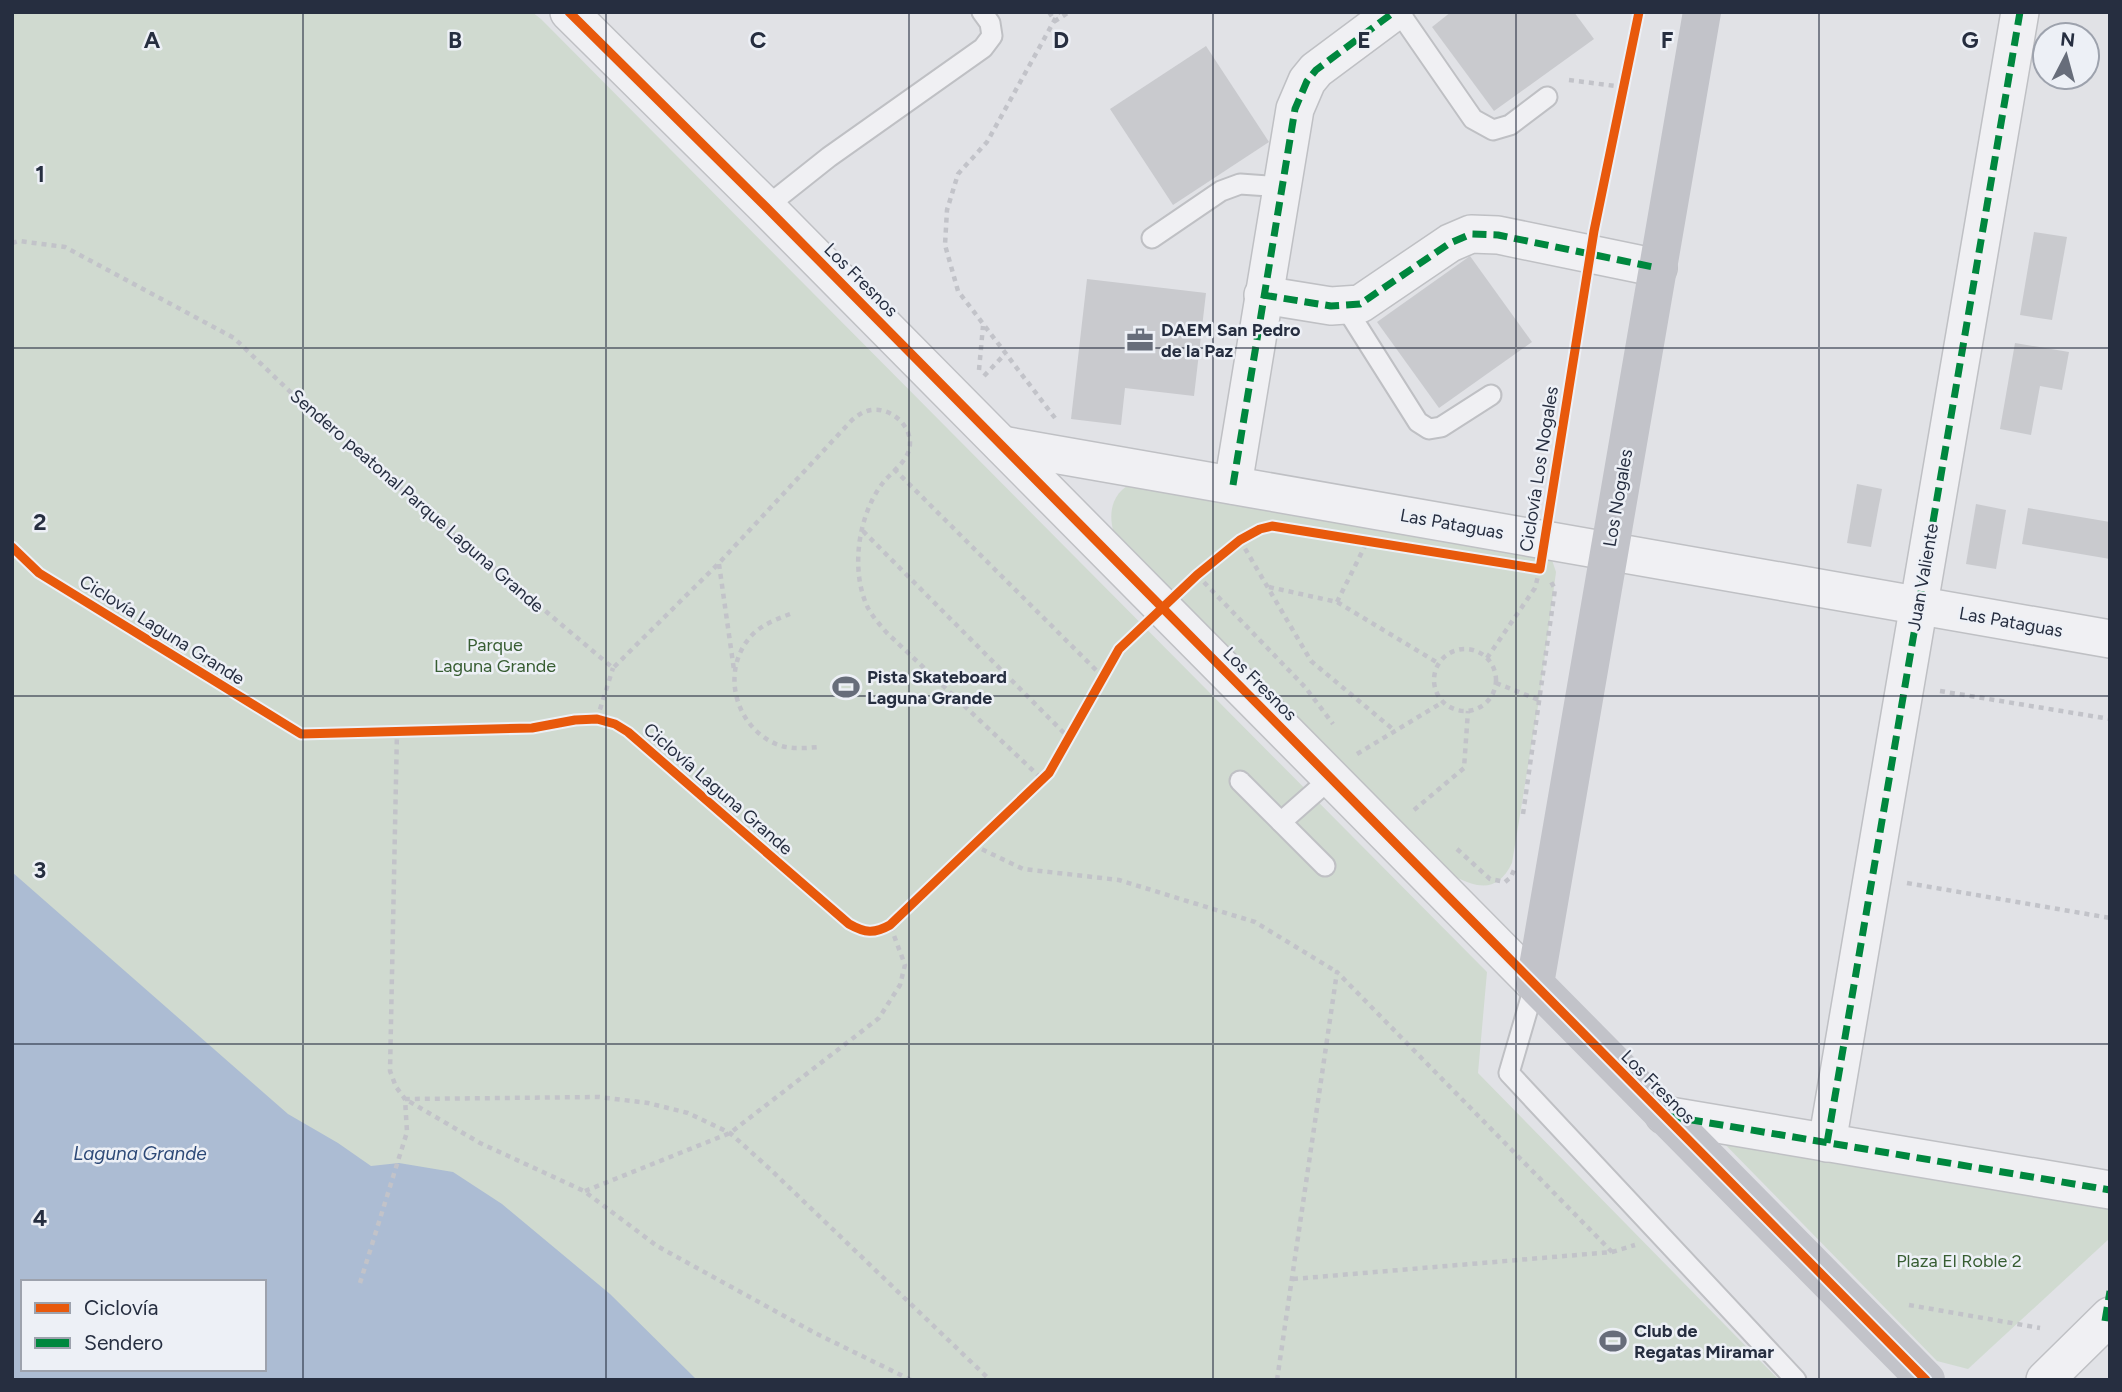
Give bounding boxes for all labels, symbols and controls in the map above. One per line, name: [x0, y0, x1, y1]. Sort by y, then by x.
north arrow: [2031, 21, 2101, 91]
text: A: [144, 26, 161, 54]
text: B: [448, 26, 462, 54]
text: C: [750, 26, 767, 54]
text: D: [1053, 26, 1069, 54]
text: E: [1357, 26, 1371, 54]
text: F: [1661, 26, 1674, 54]
text: G: [1961, 26, 1979, 54]
text: N: [2059, 27, 2076, 52]
text: 1: [35, 160, 45, 188]
street label: Los Fresnos: [819, 238, 903, 322]
place label: DAEM San Pedro de la Paz: [1161, 319, 1300, 362]
office icon: DAEM San Pedro de la Paz: [1125, 325, 1155, 355]
street label: Sendero peatonal Parque Laguna Grande: [286, 385, 549, 617]
street label: Ciclovía Los Nogales: [1515, 385, 1563, 553]
street label: Los Nogales: [1599, 447, 1637, 549]
street label: Las Pataguas: [1398, 504, 1506, 544]
text: 2: [33, 508, 47, 536]
street label: Juan Valiente: [1903, 521, 1943, 632]
street label: Ciclovía Laguna Grande: [75, 570, 249, 690]
street label: Las Pataguas: [1957, 602, 2065, 642]
park label: Parque Laguna Grande: [434, 634, 556, 677]
street label: Los Fresnos: [1218, 642, 1302, 726]
place label: Pista Skateboard Laguna Grande: [867, 666, 1007, 709]
sports icon: Pista Skateboard Laguna Grande: [831, 672, 861, 702]
street label: Ciclovía Laguna Grande: [639, 718, 797, 860]
text: 3: [34, 856, 46, 884]
street label: Los Fresnos: [1616, 1045, 1700, 1129]
water label: Laguna Grande: [73, 1142, 207, 1165]
text: 4: [33, 1204, 47, 1232]
park label: Plaza El Roble 2: [1896, 1250, 2022, 1272]
legend: [21, 1280, 266, 1371]
text: Ciclovía: [84, 1295, 158, 1320]
place label: Club de Regatas Miramar: [1634, 1320, 1774, 1363]
sports icon: Club de Regatas Miramar: [1598, 1326, 1628, 1356]
text: Sendero: [84, 1330, 163, 1355]

